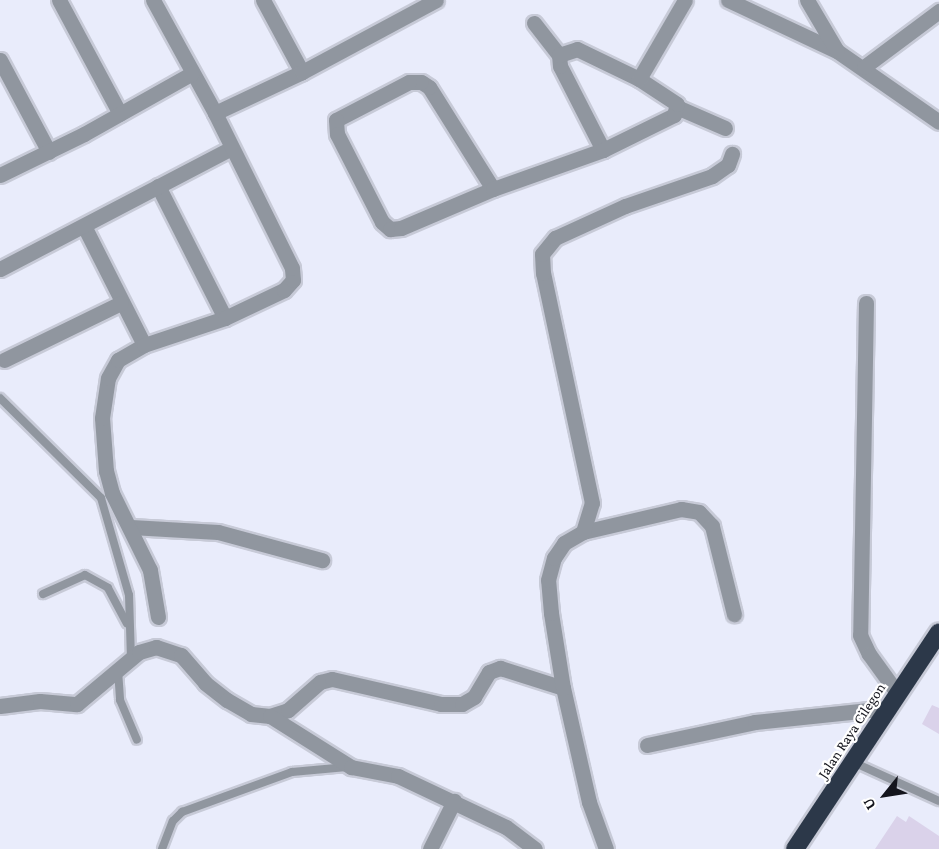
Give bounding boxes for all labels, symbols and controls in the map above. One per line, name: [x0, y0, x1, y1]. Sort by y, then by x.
street label: Jalan Raya Cilegon: [814, 680, 890, 782]
north arrow: [855, 765, 915, 825]
text: U: [859, 795, 879, 813]

